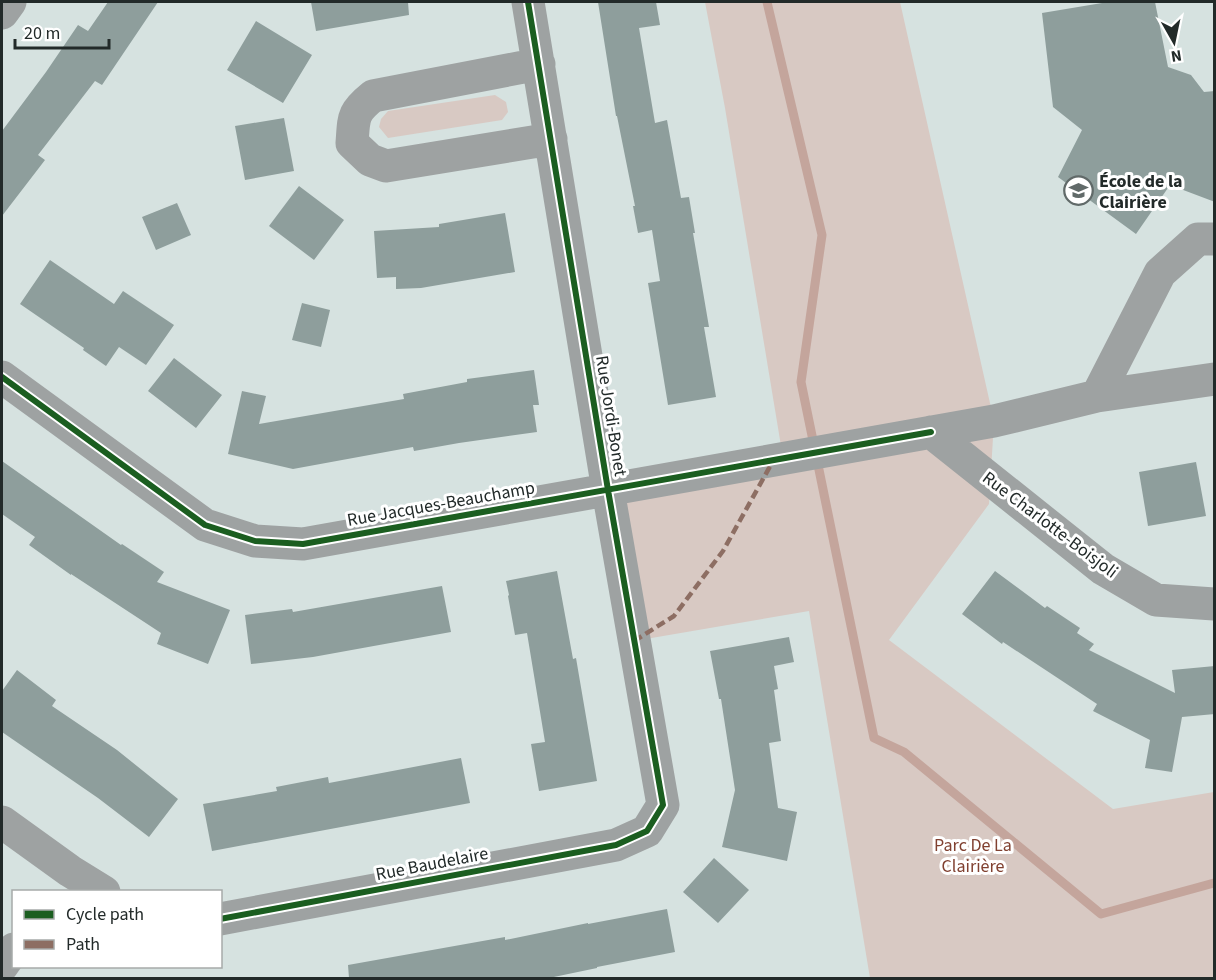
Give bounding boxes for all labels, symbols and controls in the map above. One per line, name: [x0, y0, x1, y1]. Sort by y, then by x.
scale bar: [15, 12, 110, 50]
north arrow: [1144, 12, 1204, 72]
text: 20 m: [24, 21, 60, 46]
text: N: [1169, 44, 1183, 68]
place label: École de la Clairière: [1099, 169, 1183, 215]
school or university icon: École de la Clairière: [1062, 175, 1094, 207]
street label: Rue Jordi-Bonet: [589, 354, 633, 478]
street label: Rue Charlotte-Boisjoli: [977, 466, 1123, 584]
street label: Rue Jacques-Beauchamp: [345, 475, 537, 533]
park label: Parc De La Clairière: [934, 833, 1012, 879]
street label: Rue Baudelaire: [374, 841, 490, 887]
legend: [12, 890, 222, 968]
text: Cycle path: [66, 902, 144, 927]
text: Path: [66, 932, 100, 957]

